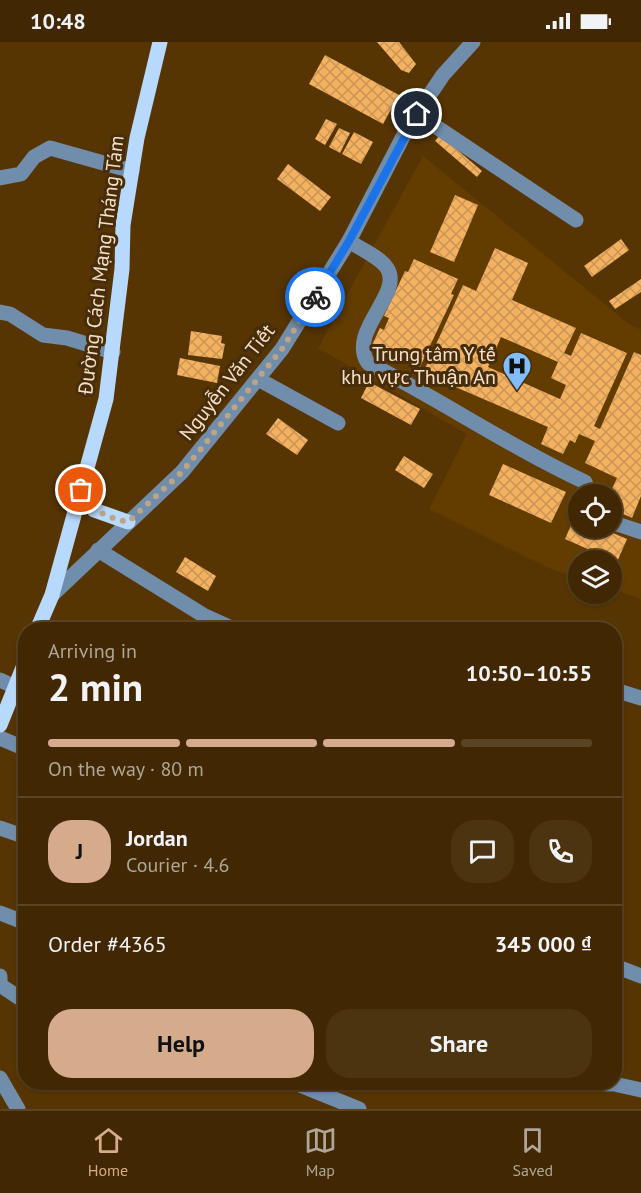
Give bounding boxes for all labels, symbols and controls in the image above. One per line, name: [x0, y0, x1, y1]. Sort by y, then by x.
text: 10:48: [30, 7, 86, 35]
pin: [391, 88, 442, 139]
icon: home: [400, 97, 433, 130]
street label: Đường Cách Mạng Tháng Tám: [72, 134, 130, 397]
courier: [285, 267, 345, 327]
icon: bike: [299, 281, 332, 314]
street label: Nguyễn Văn Tiết: [173, 318, 281, 445]
place label: Trung tâm Y tế khu vực Thuận An: [341, 341, 496, 390]
hospital icon: Trung tâm Y tế khu vực Thuận An: [501, 350, 533, 392]
pin: [55, 464, 106, 515]
icon: bag: [64, 473, 97, 506]
map controls: [568, 484, 622, 604]
button: locate: [568, 484, 622, 538]
button: layers: [568, 550, 622, 604]
text: Arriving in: [48, 638, 137, 664]
text: 10:50–10:55: [466, 659, 592, 687]
text: 2 min: [48, 661, 143, 712]
text: On the way · 80 m: [48, 756, 204, 782]
button: chat: [451, 820, 514, 883]
button: phone: [529, 820, 592, 883]
text: Jordan: [126, 824, 188, 852]
text: J: [76, 837, 83, 865]
text: Courier · 4.6: [126, 852, 229, 878]
text: Order #4365: [48, 930, 167, 958]
text: 345 000 ₫: [495, 930, 592, 958]
button: Help: [48, 1009, 314, 1078]
button: Share: [326, 1009, 592, 1078]
tab: Home: [88, 1124, 128, 1180]
tab: Map: [304, 1124, 337, 1180]
tab: Saved: [512, 1124, 553, 1180]

